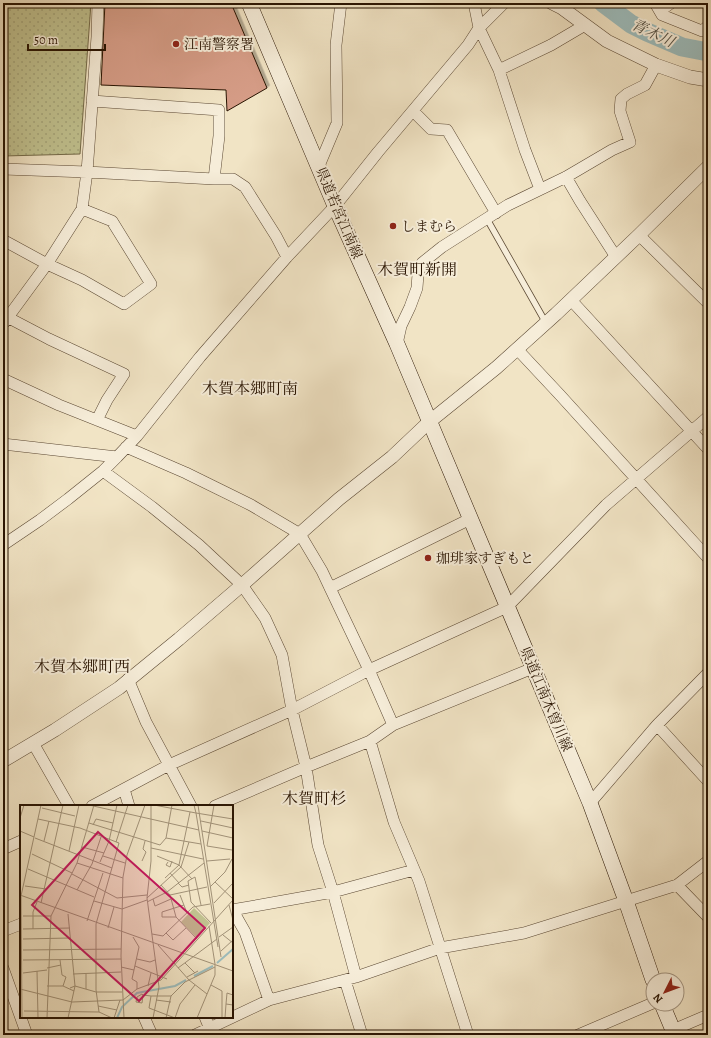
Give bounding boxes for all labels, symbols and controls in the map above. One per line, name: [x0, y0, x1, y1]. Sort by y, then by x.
water label: 青木川: [628, 14, 679, 53]
scale bar: [28, 26, 105, 52]
text: 50 m: [34, 32, 58, 48]
place label: 江南警察署: [184, 35, 254, 54]
marker: 江南警察署: [171, 39, 181, 49]
street label: 県道若宮江南線: [311, 164, 367, 262]
place label: しまむら: [401, 217, 457, 236]
marker: しまむら: [388, 221, 398, 231]
district label: 木賀町新開: [377, 259, 457, 281]
district label: 木賀本郷町南: [202, 378, 298, 400]
place label: 珈琲家すぎもと: [436, 549, 534, 568]
marker: 珈琲家すぎもと: [423, 553, 433, 563]
street label: 県道江南木曽川線: [515, 644, 577, 754]
district label: 木賀本郷町西: [34, 656, 130, 678]
district label: 木賀町杉: [282, 788, 346, 810]
inset map: [20, 805, 233, 1018]
north arrow: [645, 972, 685, 1012]
text: N: [650, 990, 666, 1006]

